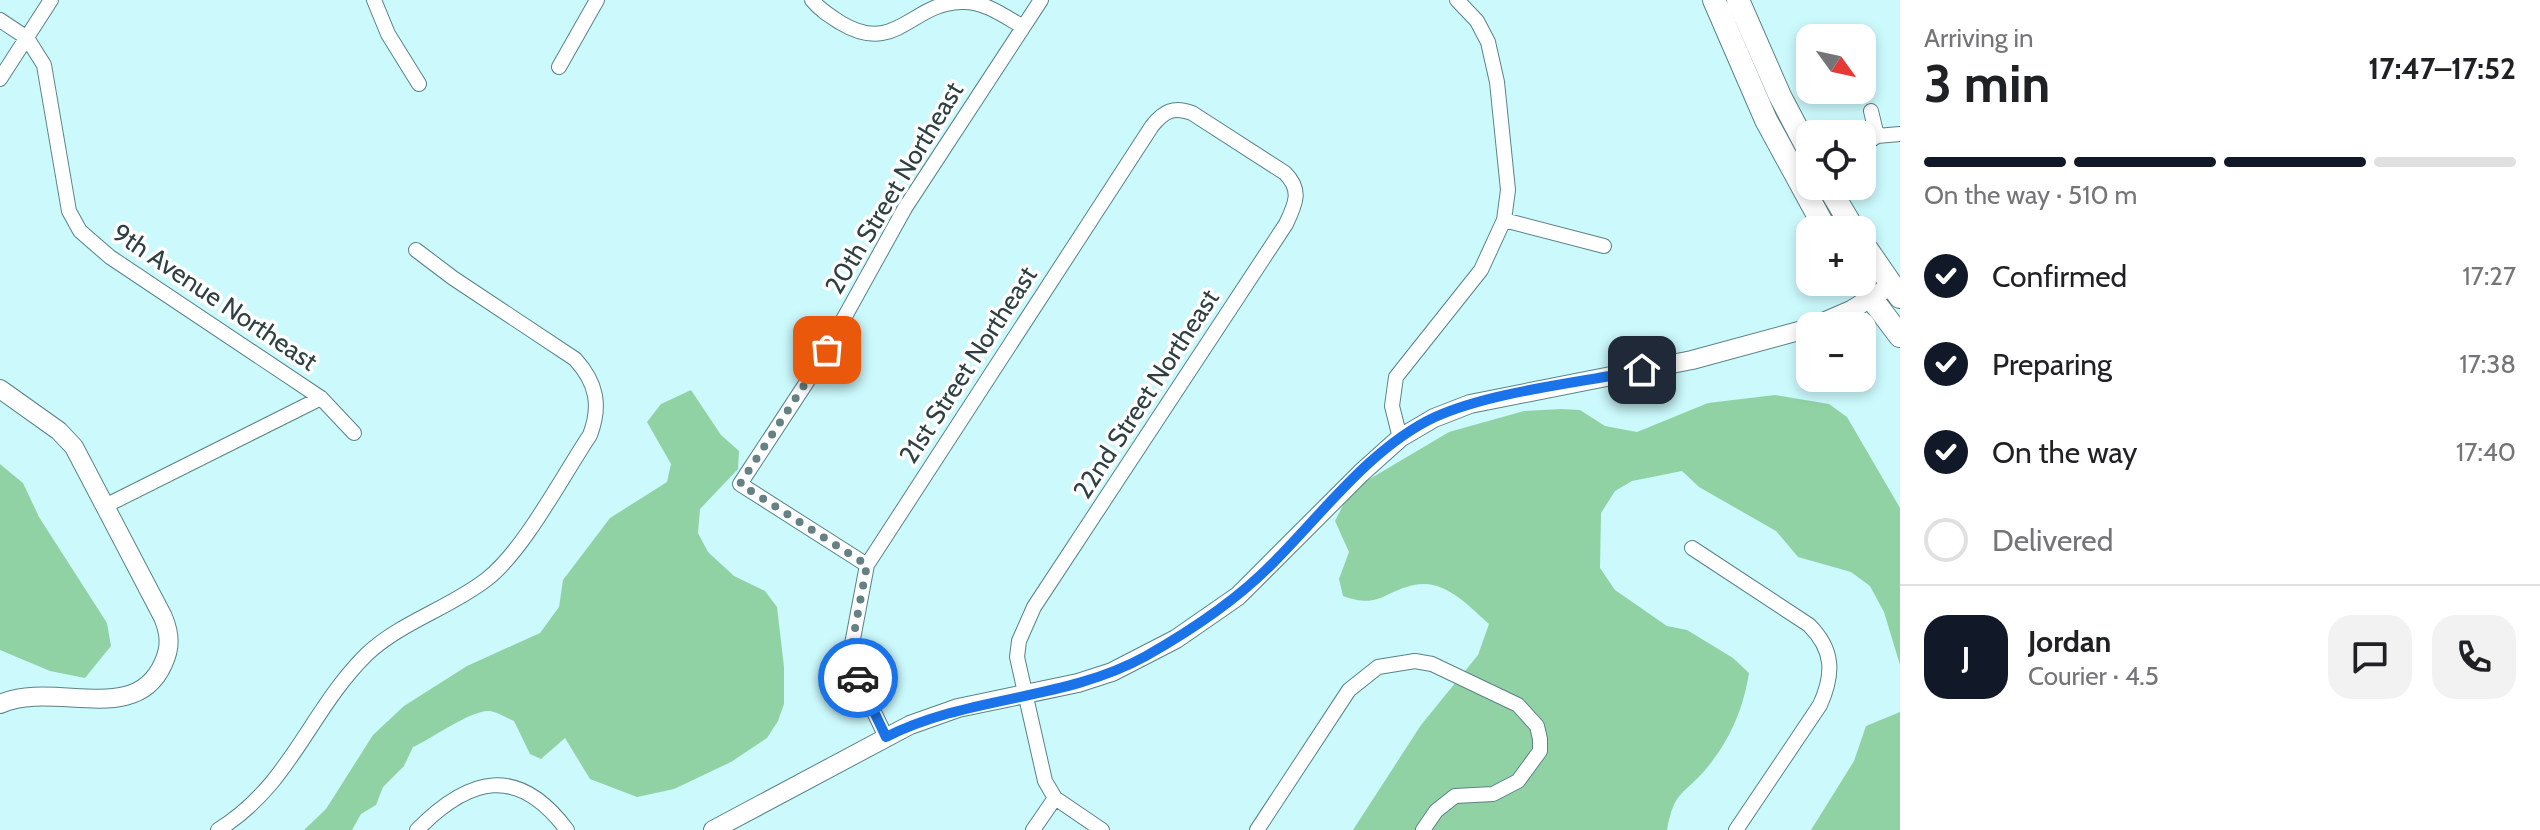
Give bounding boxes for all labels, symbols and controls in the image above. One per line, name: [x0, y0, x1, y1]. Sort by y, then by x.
text: Arriving in: [1924, 22, 2034, 54]
north arrow: [1796, 24, 1876, 104]
map controls: [1796, 24, 1876, 392]
text: 17:47–17:52: [2368, 50, 2516, 87]
text: 3 min: [1924, 52, 2050, 115]
street label: 20th Street Northeast: [818, 76, 970, 300]
button: locate: [1796, 120, 1876, 200]
text: On the way · 510 m: [1924, 179, 2137, 211]
button: +: [1796, 216, 1876, 296]
street label: 9th Avenue Northeast: [106, 217, 324, 378]
icon: check: [1924, 254, 1968, 298]
text: Confirmed: [1992, 258, 2127, 295]
street label: 21st Street Northeast: [892, 260, 1044, 470]
text: 17:27: [2462, 260, 2516, 292]
street label: 22nd Street Northeast: [1066, 283, 1226, 505]
button: −: [1796, 312, 1876, 392]
pin: [793, 316, 861, 384]
icon: bag: [805, 328, 849, 372]
pin: [1608, 336, 1676, 404]
icon: check: [1924, 342, 1968, 386]
text: Preparing: [1992, 346, 2112, 383]
icon: home: [1620, 348, 1664, 392]
text: 17:38: [2459, 348, 2516, 380]
icon: check: [1924, 430, 1968, 474]
text: On the way: [1992, 434, 2137, 471]
text: 17:40: [2456, 436, 2516, 468]
text: Delivered: [1992, 522, 2113, 559]
button: chat: [2328, 615, 2412, 699]
button: phone: [2432, 615, 2516, 699]
text: Jordan: [2028, 623, 2111, 660]
courier: [818, 638, 898, 718]
text: J: [1962, 639, 1970, 676]
icon: car: [836, 656, 880, 700]
text: Courier · 4.5: [2028, 660, 2159, 692]

